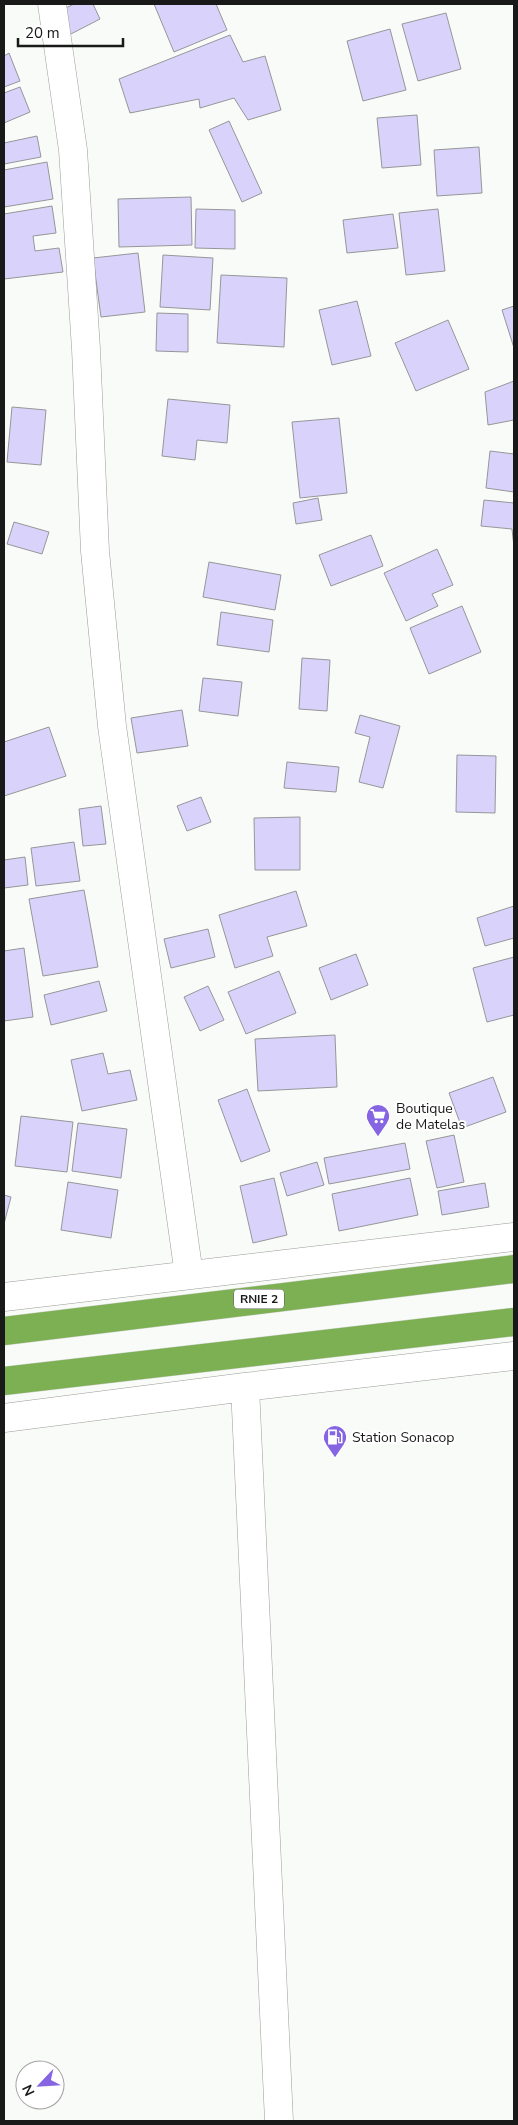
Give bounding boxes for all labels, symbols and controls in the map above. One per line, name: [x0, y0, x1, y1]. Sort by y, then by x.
scale bar: [18, 15, 122, 47]
text: 20 m: [25, 23, 60, 43]
place label: Boutique de Matelas: [396, 1099, 465, 1134]
supermarket icon: Boutique de Matelas: [365, 1103, 391, 1137]
road number: RNIE 2: [234, 1290, 284, 1308]
fuel station icon: Station Sonacop: [322, 1424, 348, 1458]
place label: Station Sonacop: [352, 1428, 454, 1447]
north arrow: [15, 2060, 65, 2110]
text: N: [18, 2082, 39, 2099]

